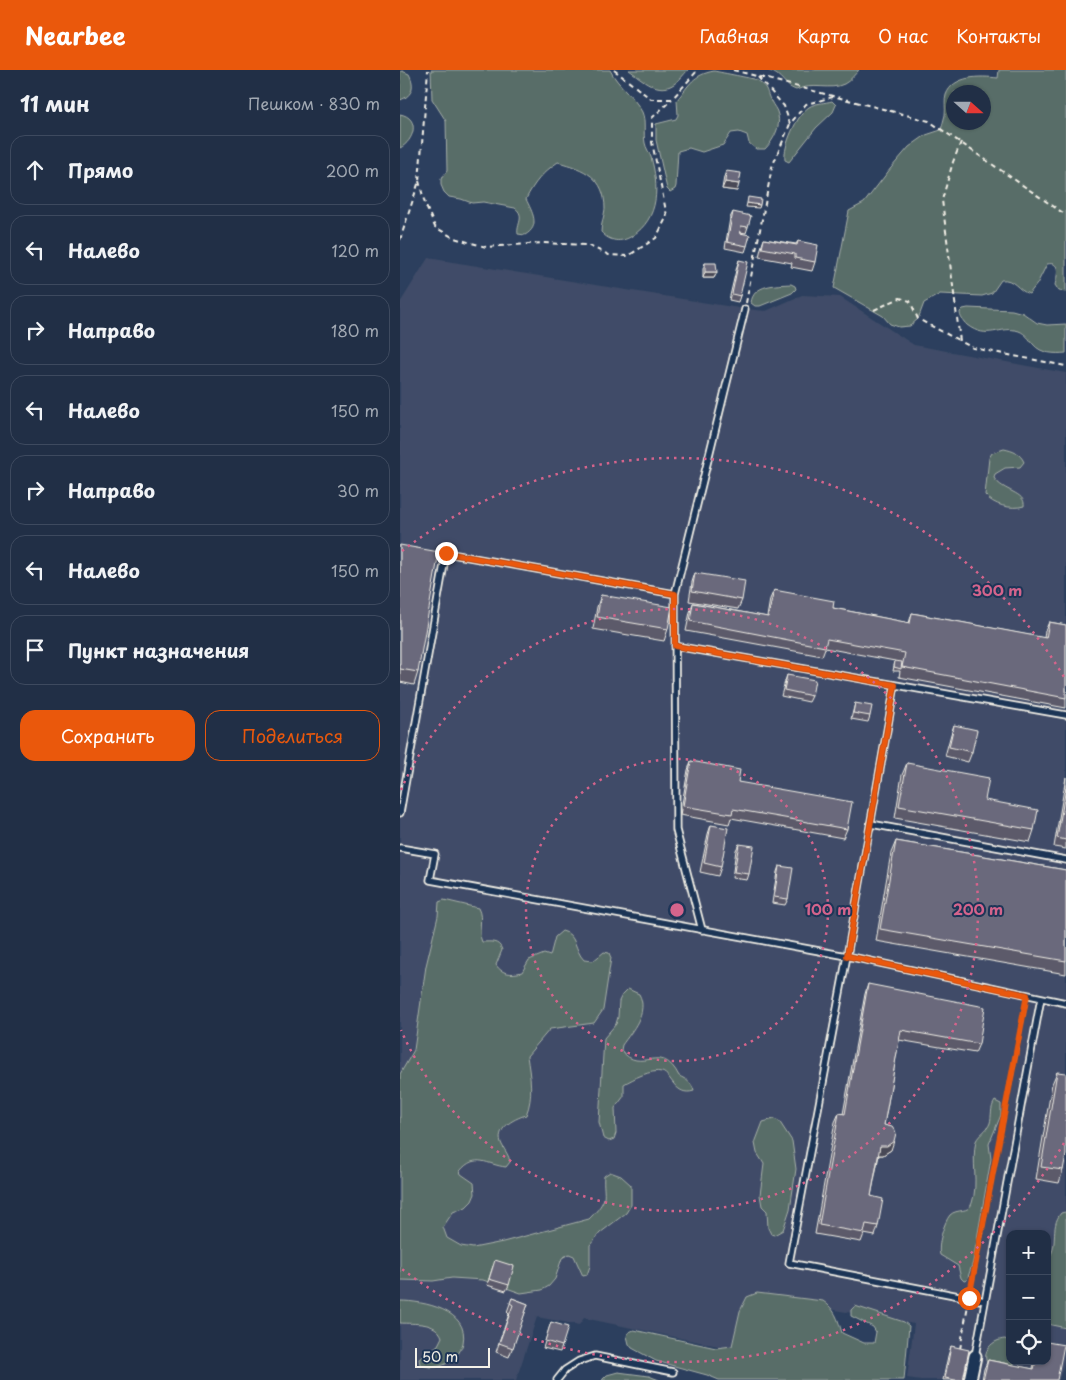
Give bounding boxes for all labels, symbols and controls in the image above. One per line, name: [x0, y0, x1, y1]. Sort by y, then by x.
text: Nearbee: [25, 17, 126, 53]
text: Главная: [700, 22, 769, 49]
text: Карта: [797, 22, 850, 49]
text: О нас: [878, 22, 928, 49]
text: Контакты: [956, 22, 1041, 49]
north arrow: [946, 85, 991, 130]
text: 11 мин: [20, 87, 90, 119]
text: Пешком · 830 m: [248, 91, 380, 115]
icon: ahead: [21, 156, 49, 184]
text: Прямо: [68, 156, 133, 184]
text: 200 m: [326, 158, 379, 182]
icon: left: [21, 236, 49, 264]
text: Налево: [68, 236, 140, 264]
text: 120 m: [332, 238, 379, 262]
icon: right: [21, 316, 49, 344]
text: Направо: [68, 316, 155, 344]
text: 180 m: [331, 318, 379, 342]
icon: left: [21, 396, 49, 424]
text: Налево: [68, 396, 140, 424]
text: 150 m: [331, 398, 379, 422]
icon: right: [21, 476, 49, 504]
text: Направо: [68, 476, 155, 504]
text: 30 m: [337, 478, 379, 502]
route end: [435, 542, 458, 565]
icon: left: [21, 556, 49, 584]
text: Налево: [68, 556, 140, 584]
text: 150 m: [331, 558, 379, 582]
text: 300 m: [972, 578, 1022, 601]
icon: arrive: [21, 636, 49, 664]
text: Пункт назначения: [68, 636, 249, 664]
button: Сохранить: [20, 710, 195, 761]
button: Поделиться: [205, 710, 380, 761]
text: 100 m: [805, 897, 851, 920]
text: 200 m: [953, 897, 1003, 920]
centre of rings: [668, 901, 686, 919]
map controls: [1006, 1230, 1051, 1365]
button: +: [1006, 1230, 1051, 1275]
button: −: [1006, 1275, 1051, 1320]
route start: [958, 1287, 981, 1310]
button: locate: [1006, 1320, 1051, 1365]
scale bar: [415, 1345, 490, 1368]
text: 50 m: [422, 1346, 458, 1367]

